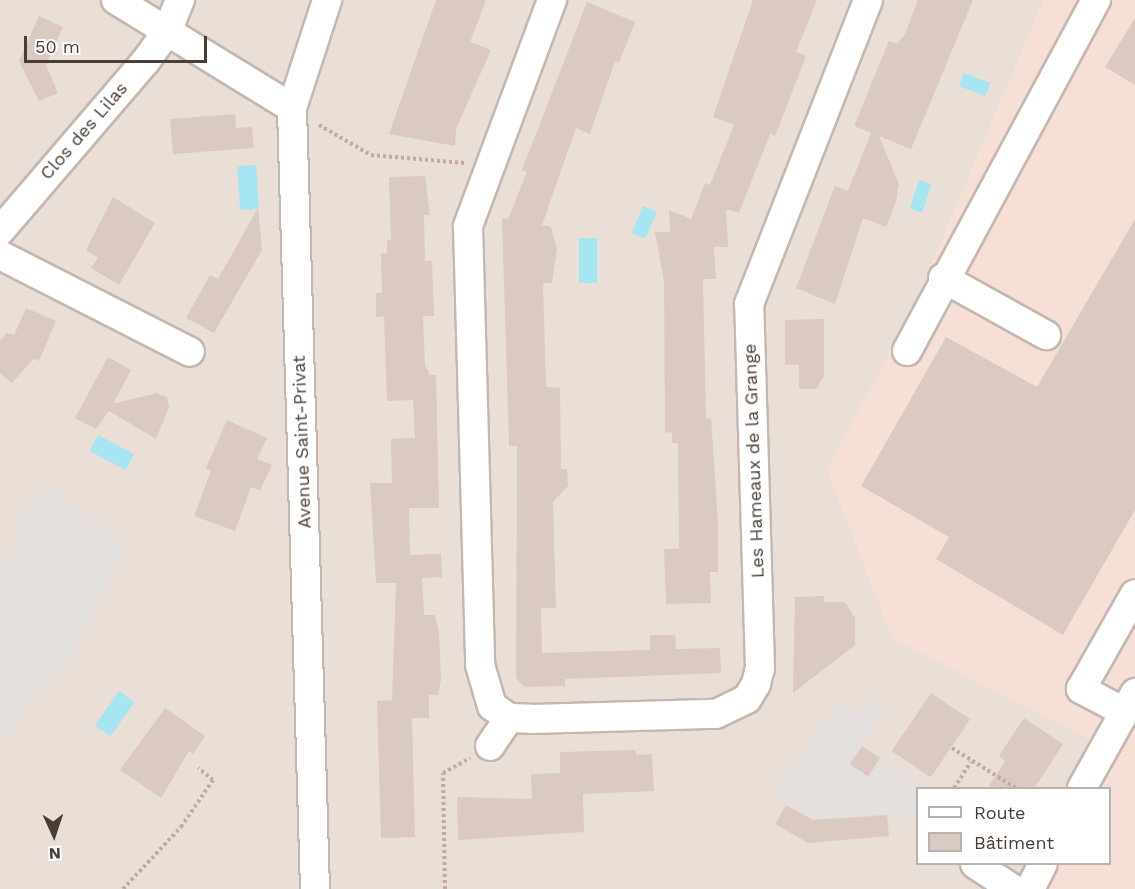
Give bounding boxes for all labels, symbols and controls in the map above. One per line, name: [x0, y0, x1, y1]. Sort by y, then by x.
scale bar: [27, 24, 210, 62]
text: 50 m: [35, 36, 80, 57]
street label: Clos des Lilas: [36, 78, 132, 184]
street label: Les Hameaux de la Grange: [739, 343, 769, 579]
street label: Avenue Saint-Privat: [288, 355, 316, 529]
legend: [916, 787, 1111, 865]
text: Route: [974, 802, 1026, 823]
north arrow: [24, 805, 84, 865]
text: Bâtiment: [974, 832, 1054, 853]
text: N: [49, 844, 61, 863]

